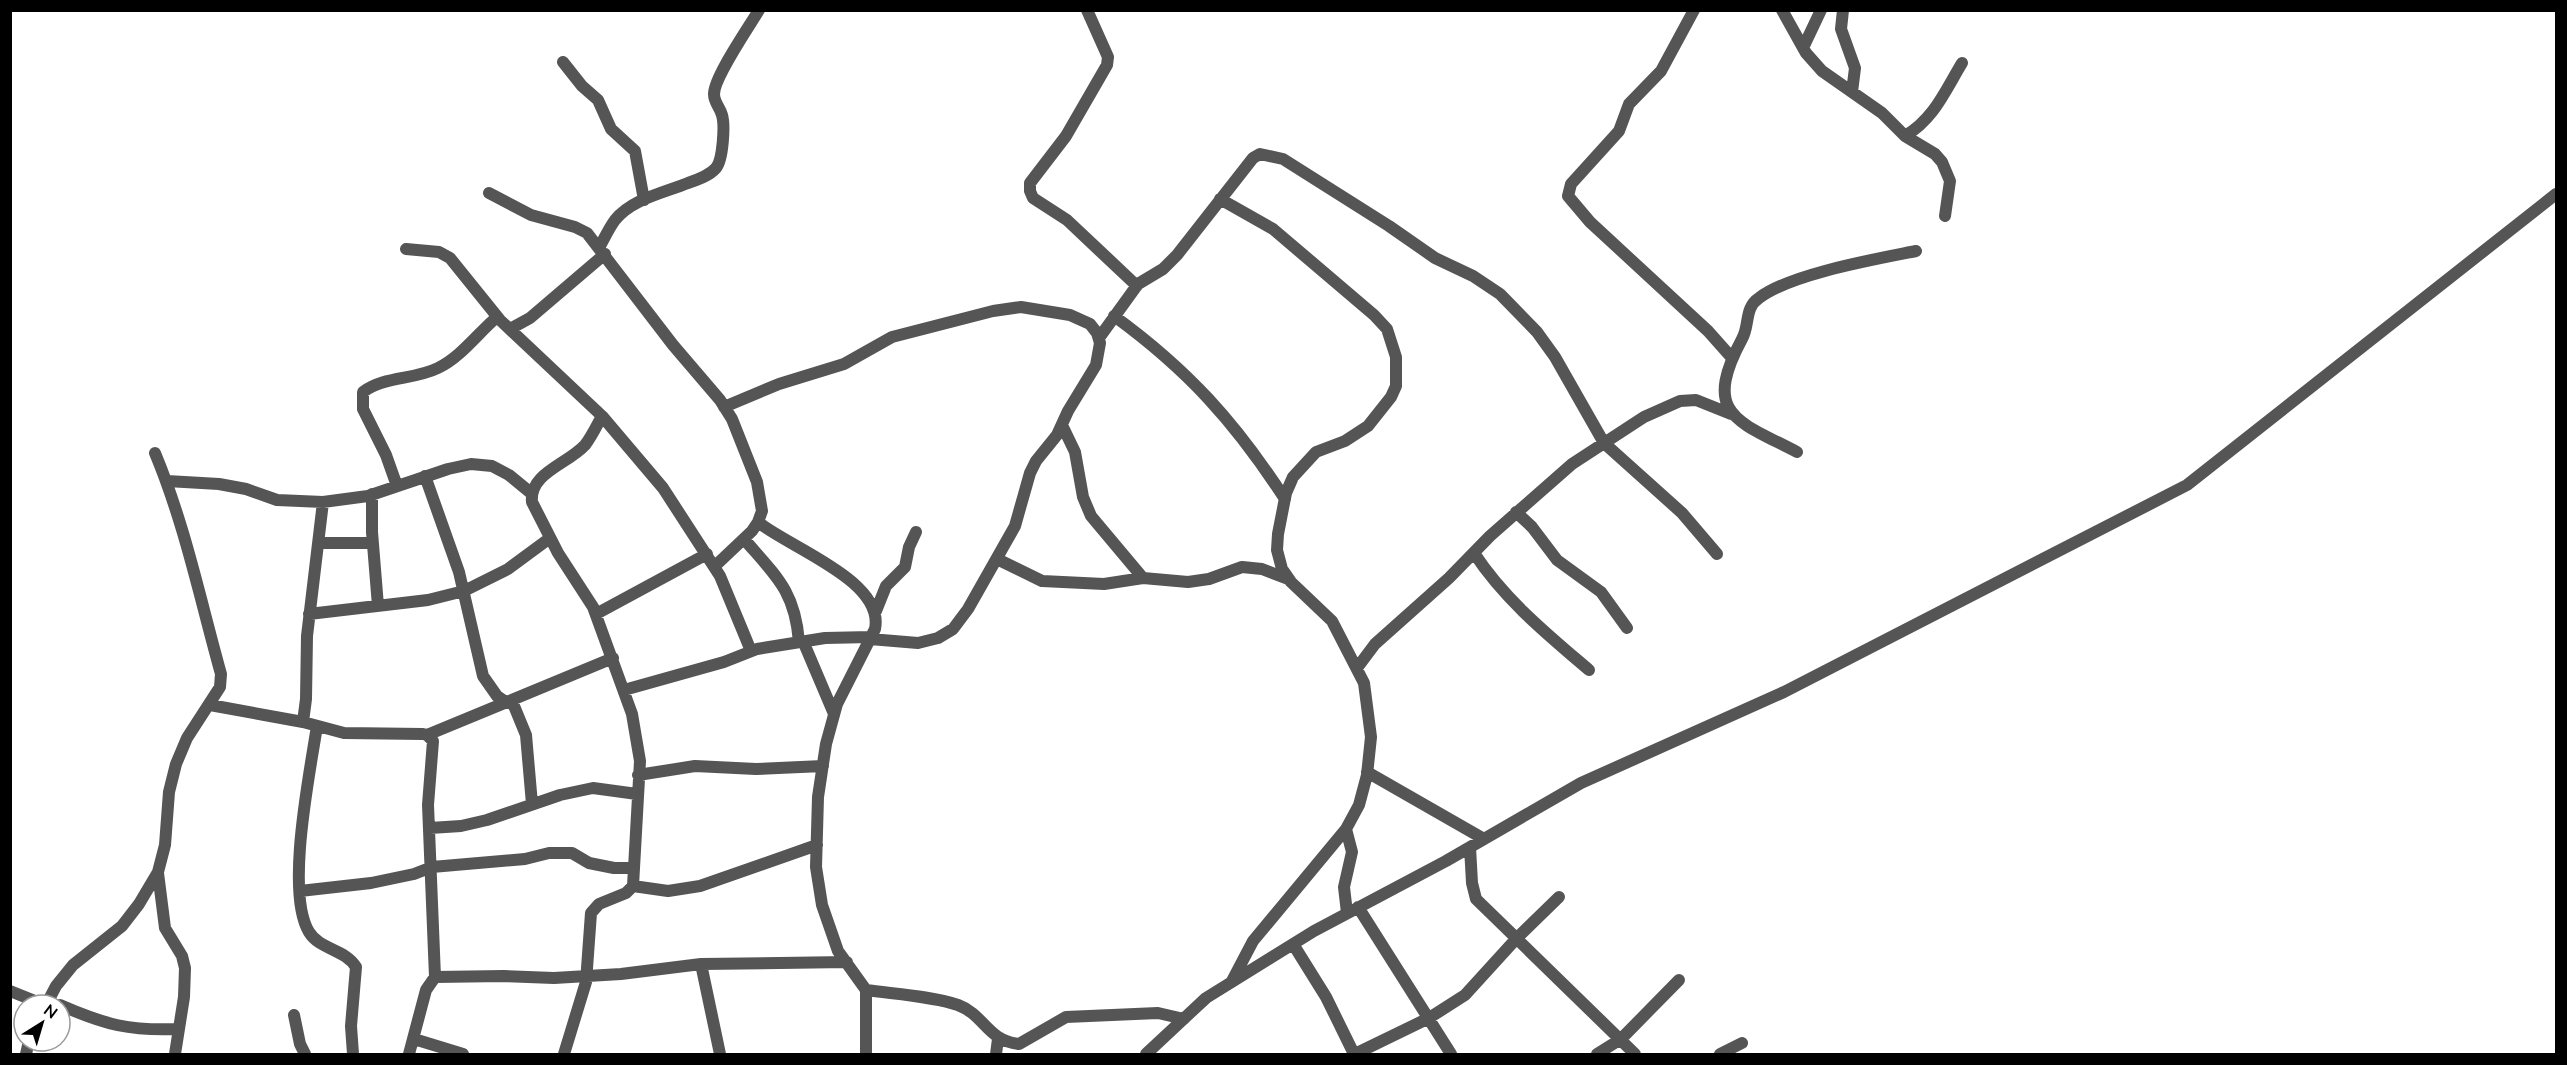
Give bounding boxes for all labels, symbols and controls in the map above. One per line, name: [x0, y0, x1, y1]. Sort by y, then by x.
north arrow: [12, 993, 72, 1053]
text: N: [40, 999, 62, 1023]

